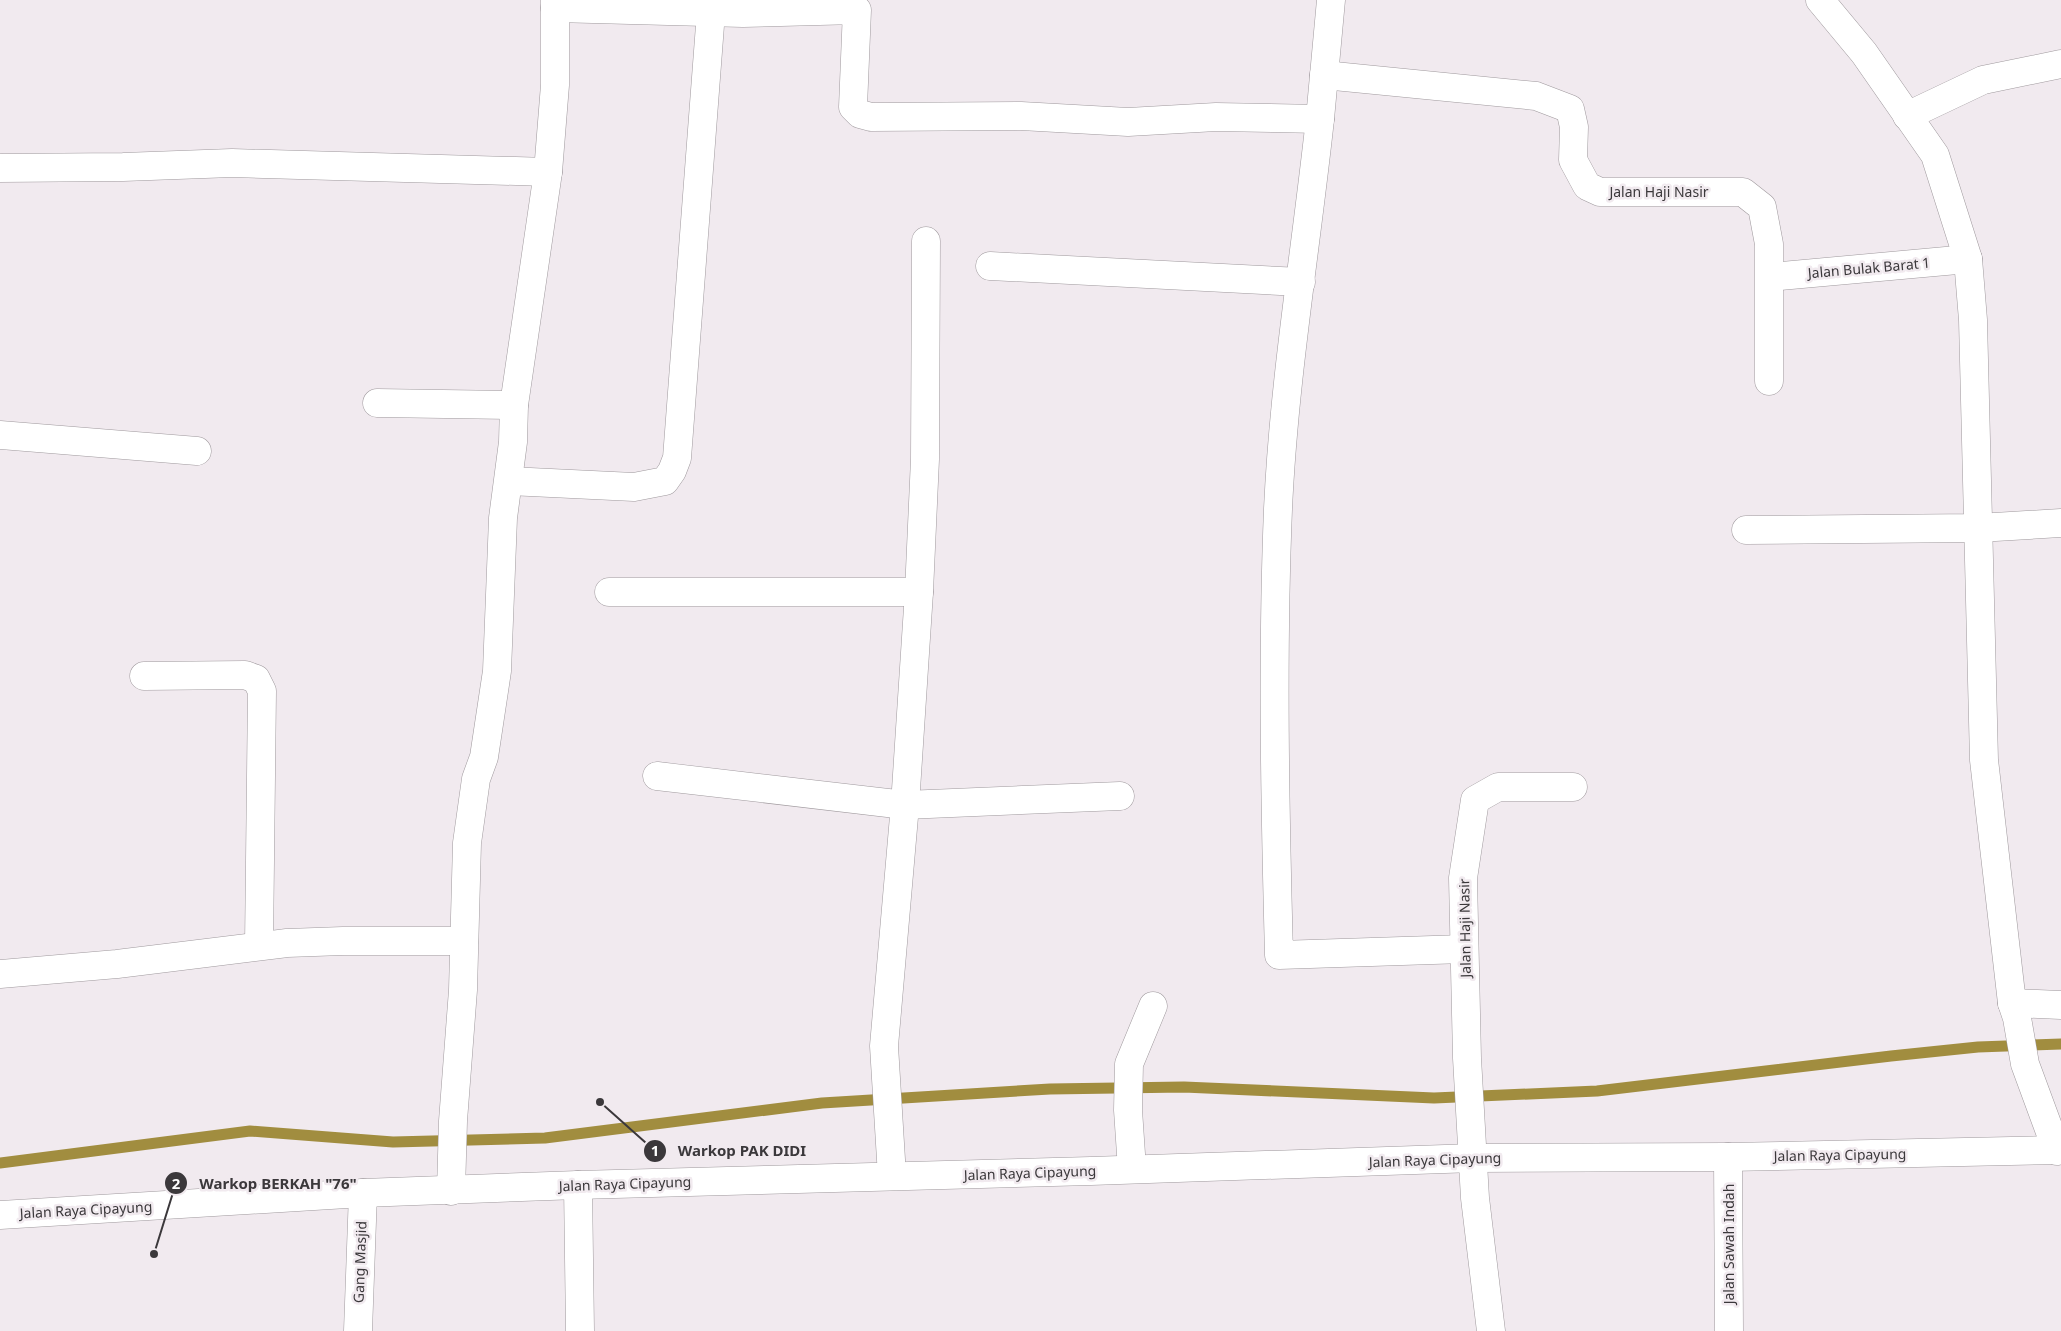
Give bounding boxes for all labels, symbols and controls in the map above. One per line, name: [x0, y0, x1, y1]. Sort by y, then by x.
street label: Jalan Haji Nasir: [1607, 182, 1709, 201]
street label: Jalan Bulak Barat 1: [1805, 253, 1931, 282]
street label: Jalan Haji Nasir: [1454, 878, 1475, 980]
callout: Warkop PAK DIDI: [643, 1136, 816, 1166]
text: 1: [651, 1140, 659, 1160]
text: Warkop PAK DIDI: [678, 1140, 806, 1160]
street label: Jalan Raya Cipayung: [1772, 1144, 1906, 1165]
street label: Jalan Raya Cipayung: [1366, 1148, 1502, 1171]
street label: Jalan Raya Cipayung: [961, 1161, 1097, 1184]
callout: Warkop BERKAH "76": [164, 1168, 366, 1198]
street label: Jalan Raya Cipayung: [556, 1172, 692, 1195]
text: 2: [172, 1173, 181, 1193]
text: Warkop BERKAH "76": [199, 1173, 357, 1193]
street label: Jalan Sawah Indah: [1719, 1184, 1738, 1306]
street label: Jalan Raya Cipayung: [17, 1197, 153, 1223]
street label: Gang Masjid: [349, 1221, 370, 1303]

